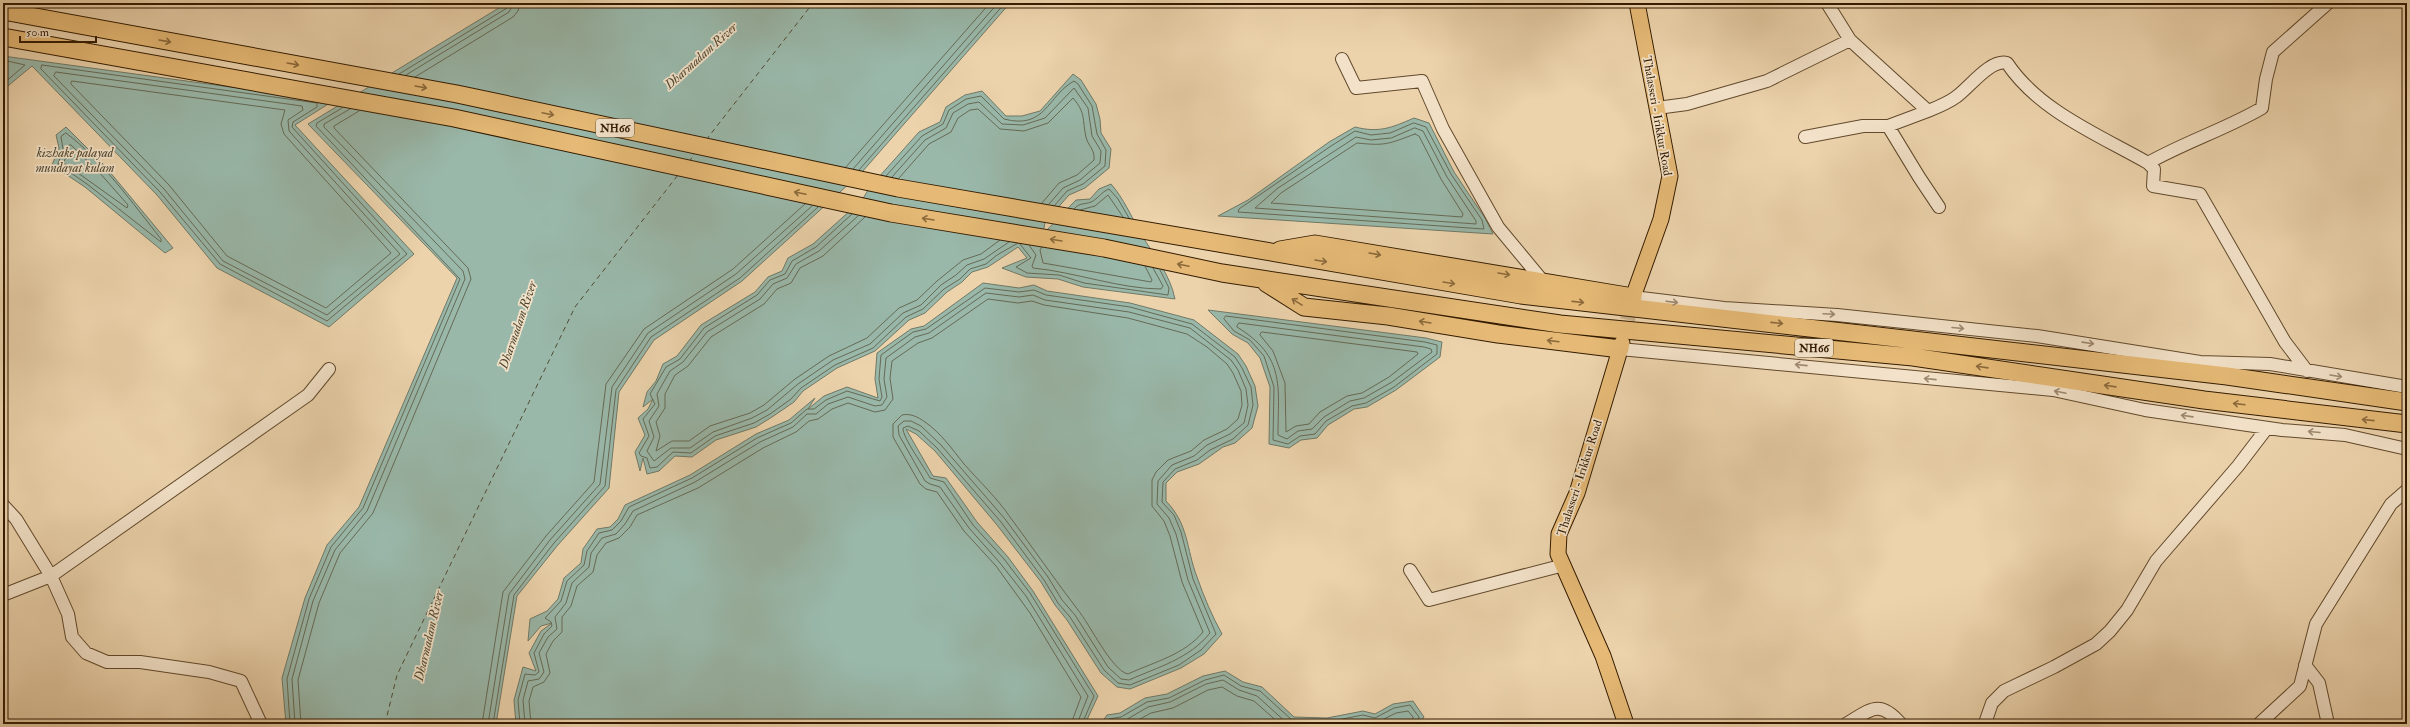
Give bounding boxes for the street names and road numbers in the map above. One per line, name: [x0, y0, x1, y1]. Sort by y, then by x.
street label: Thalasseri - Irikkur Road: [1639, 55, 1675, 177]
road number: NH66: [596, 119, 634, 137]
road number: NH66: [1795, 339, 1833, 357]
street label: Thalasseri - Irikkur Road: [1554, 418, 1606, 538]

